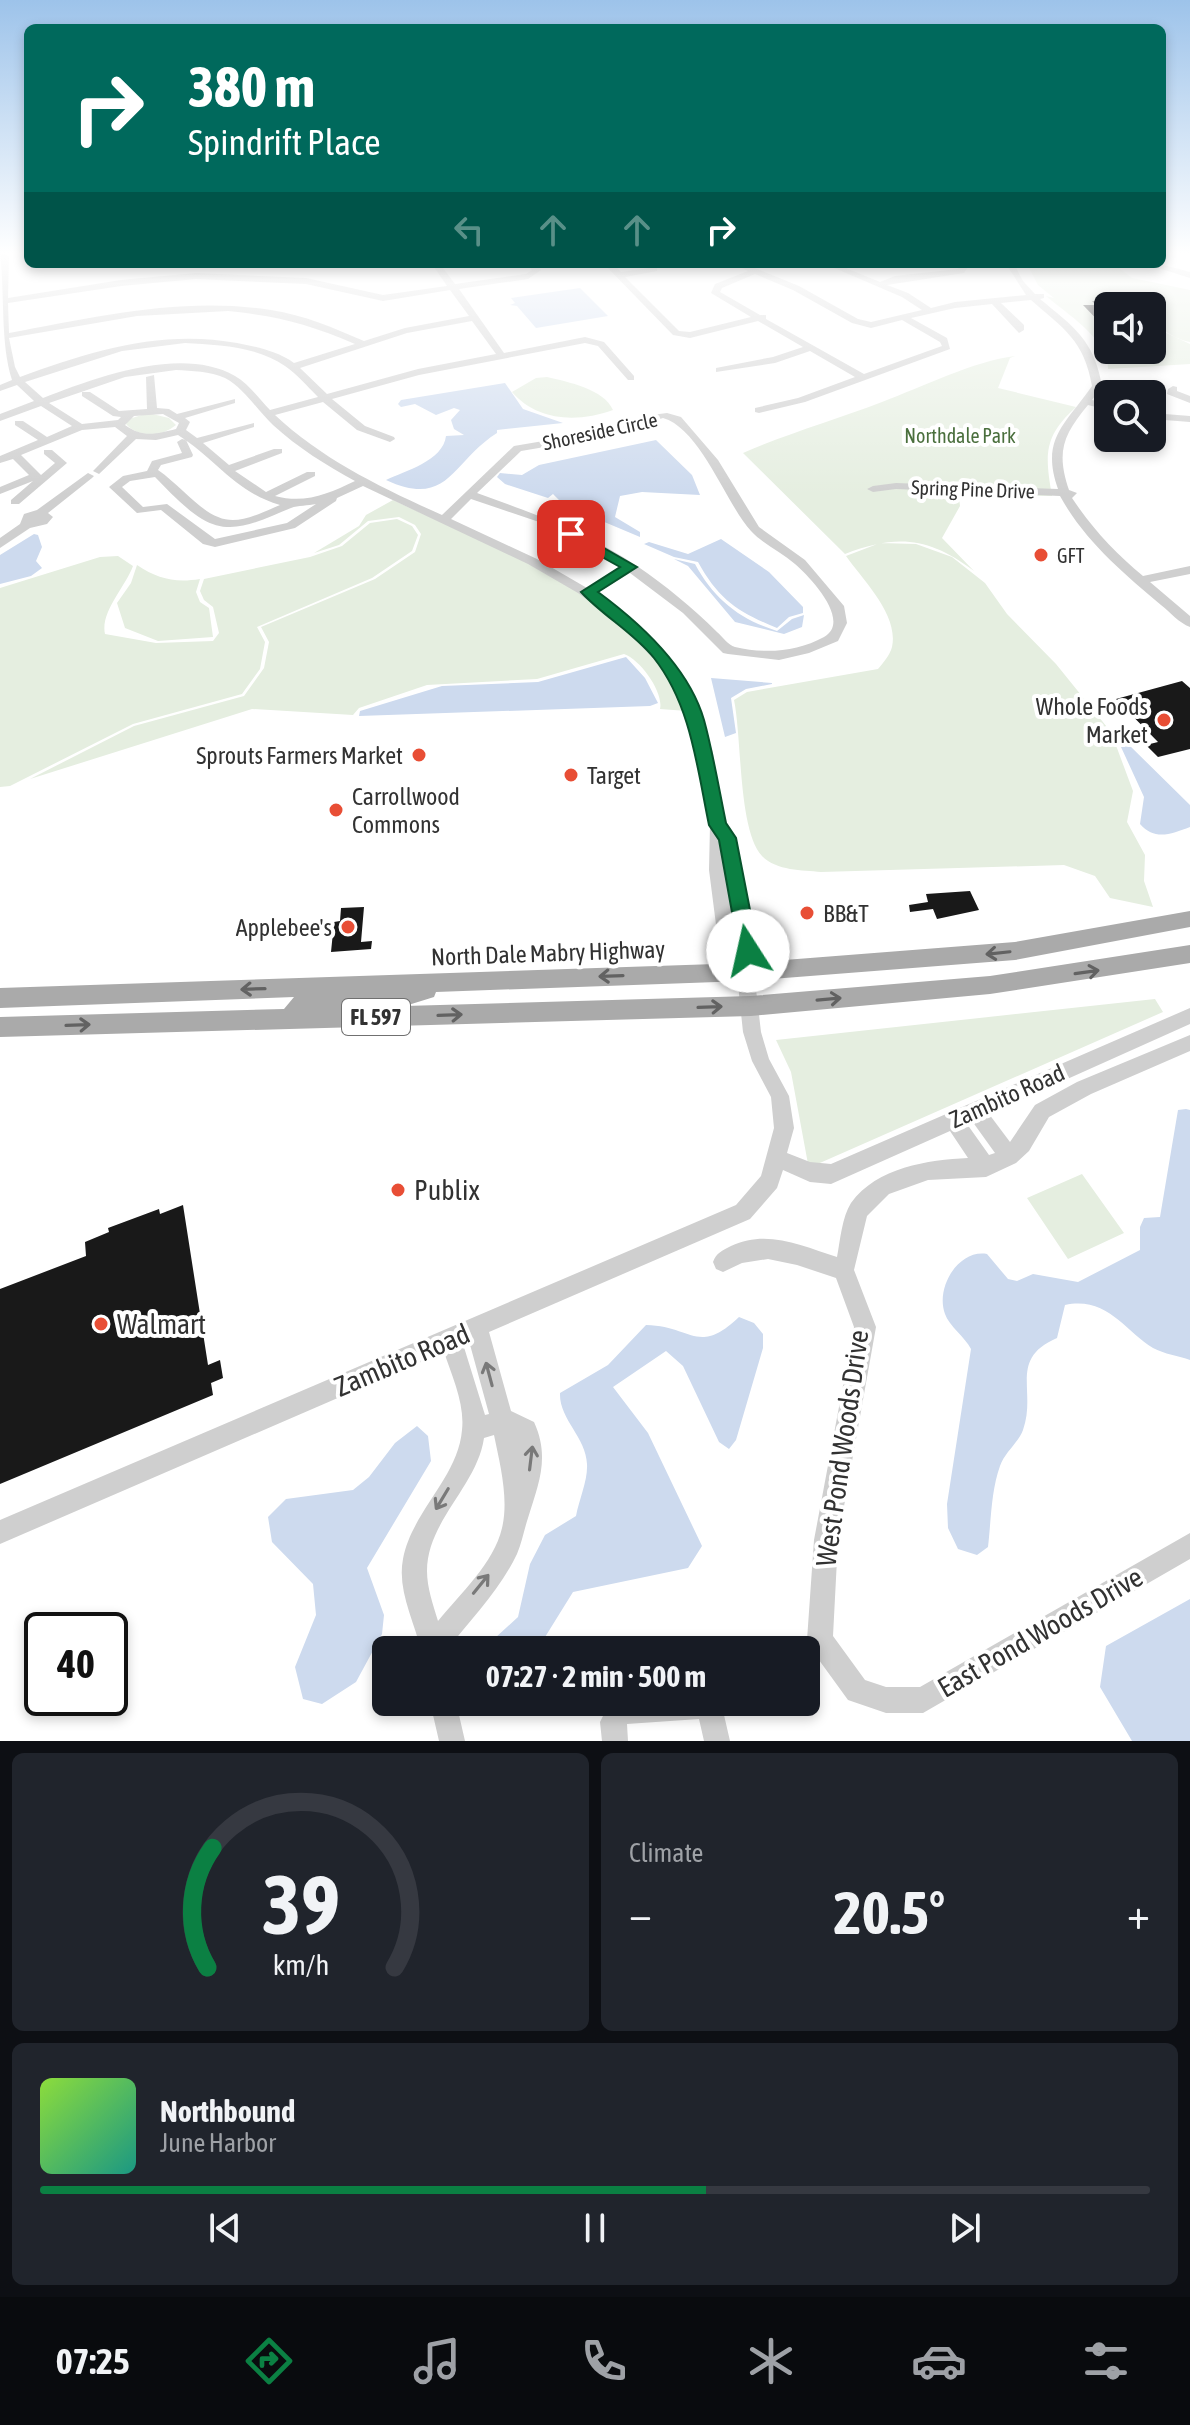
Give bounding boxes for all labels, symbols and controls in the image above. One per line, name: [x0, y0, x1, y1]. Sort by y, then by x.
text: 380 m: [188, 55, 315, 119]
icon: right: [56, 56, 160, 160]
text: Spindrift Place: [188, 121, 381, 163]
icon: left: [447, 208, 491, 252]
icon: ahead: [531, 208, 575, 252]
icon: ahead: [615, 208, 659, 252]
icon: right: [699, 208, 743, 252]
map controls: [1094, 292, 1166, 452]
button: sound: [1094, 292, 1166, 364]
button: search: [1094, 380, 1166, 452]
street label: Shoreside Circle: [541, 408, 659, 454]
park label: Northdale Park: [904, 424, 1016, 447]
street label: Spring Pine Drive: [911, 475, 1035, 503]
pin: [537, 500, 605, 568]
icon: arrive: [549, 512, 593, 556]
place label: GFT: [1057, 544, 1085, 567]
marker: GFT: [1032, 546, 1050, 564]
place label: Whole Foods Market: [1036, 693, 1148, 748]
marker: Whole Foods Market: [1155, 711, 1173, 729]
place label: Sprouts Farmers Market: [196, 742, 403, 769]
marker: Sprouts Farmers Market: [410, 746, 428, 764]
place label: Target: [587, 762, 641, 789]
marker: Target: [562, 766, 580, 784]
place label: Carrollwood Commons: [352, 783, 460, 838]
marker: Carrollwood Commons: [327, 801, 345, 819]
place label: BB&T: [823, 900, 869, 927]
marker: BB&T: [798, 904, 816, 922]
position arrow: [706, 909, 790, 993]
place label: Applebee's: [236, 914, 332, 941]
marker: Applebee's: [339, 918, 357, 936]
street label: North Dale Mabry Highway: [430, 935, 666, 971]
one-way arrow: [985, 946, 1012, 961]
one-way arrow: [1074, 964, 1100, 979]
one-way arrow: [598, 969, 625, 984]
one-way arrow: [240, 981, 267, 996]
one-way arrow: [815, 992, 842, 1007]
road number: FL 597: [342, 999, 410, 1035]
one-way arrow: [696, 1000, 723, 1015]
one-way arrow: [436, 1007, 463, 1022]
one-way arrow: [64, 1018, 91, 1033]
street label: Zambito Road: [945, 1059, 1069, 1133]
place label: Publix: [414, 1174, 480, 1206]
marker: Publix: [389, 1181, 407, 1199]
place label: Walmart: [117, 1308, 206, 1340]
marker: Walmart: [92, 1315, 110, 1333]
street label: Zambito Road: [330, 1317, 474, 1403]
street label: West Pond Woods Drive: [810, 1328, 874, 1568]
one-way arrow: [480, 1362, 495, 1388]
one-way arrow: [524, 1446, 539, 1472]
one-way arrow: [434, 1487, 450, 1510]
street label: East Pond Woods Drive: [932, 1560, 1148, 1704]
one-way arrow: [472, 1574, 490, 1595]
speed limit sign: 40: [24, 1612, 128, 1716]
text: 07:27 · 2 min · 500 m: [486, 1659, 706, 1693]
text: Climate: [629, 1838, 703, 1868]
text: 39: [261, 1856, 340, 1952]
text: 20.5°: [834, 1878, 945, 1947]
text: −: [629, 1888, 652, 1938]
text: +: [1127, 1888, 1150, 1938]
text: km/h: [272, 1948, 329, 1981]
text: Northbound: [160, 2094, 295, 2128]
text: June Harbor: [160, 2128, 276, 2158]
icon: previous: [203, 2206, 247, 2250]
icon: pause: [573, 2206, 617, 2250]
icon: next: [943, 2206, 987, 2250]
icon: directions: [241, 2333, 297, 2389]
icon: music: [409, 2333, 465, 2389]
icon: phone: [576, 2333, 632, 2389]
icon: climate: [743, 2333, 799, 2389]
icon: car: [911, 2333, 967, 2389]
icon: filters: [1078, 2333, 1134, 2389]
text: 07:25: [56, 2340, 130, 2382]

